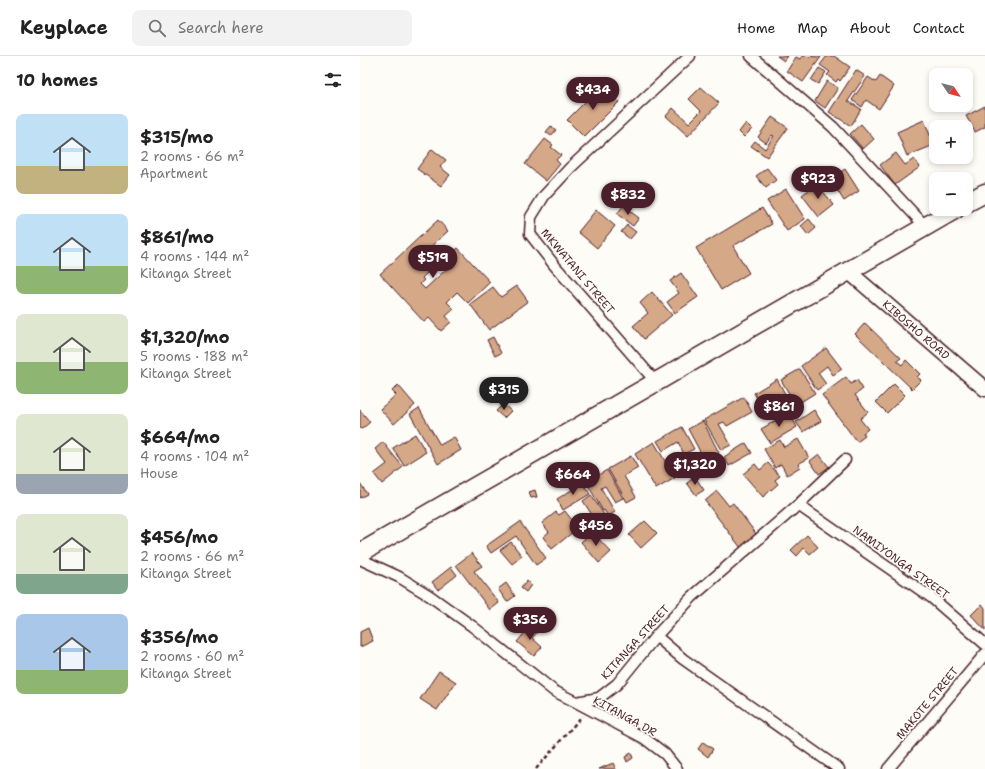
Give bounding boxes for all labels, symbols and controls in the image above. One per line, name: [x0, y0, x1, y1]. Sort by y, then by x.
search box: [132, 10, 412, 46]
text: Keyplace: [20, 15, 108, 40]
icon: search: [146, 17, 168, 39]
text: Search here: [178, 18, 264, 38]
text: Home: [737, 19, 776, 37]
text: Map: [798, 19, 828, 37]
text: About: [850, 19, 891, 37]
text: Contact: [913, 19, 965, 37]
north arrow: [929, 68, 973, 112]
map controls: [929, 68, 973, 216]
text: 10 homes: [16, 69, 98, 91]
icon: filters: [322, 69, 344, 91]
pin: $434: [569, 77, 617, 111]
text: $434: [575, 81, 611, 98]
button: +: [929, 120, 973, 164]
text: $315/mo: [140, 126, 214, 148]
icon: home: [48, 130, 96, 178]
text: 2 rooms · 66 m²: [140, 148, 244, 165]
text: Apartment: [140, 165, 208, 182]
pin: $923: [794, 166, 842, 200]
text: $923: [800, 170, 836, 187]
button: −: [929, 172, 973, 216]
pin: $832: [604, 182, 652, 216]
text: $832: [610, 186, 646, 203]
text: $861/mo: [140, 226, 214, 248]
street label: MKWATANI STREET: [538, 226, 618, 317]
icon: home: [48, 230, 96, 278]
pin: $519: [409, 245, 457, 279]
text: 4 rooms · 144 m²: [140, 248, 249, 265]
text: $519: [417, 249, 449, 266]
text: Kitanga Street: [140, 265, 232, 282]
street label: KIBOSHO ROAD: [879, 297, 953, 363]
text: $1,320/mo: [140, 326, 230, 348]
icon: home: [48, 330, 96, 378]
text: 5 rooms · 188 m²: [140, 348, 248, 365]
text: Kitanga Street: [140, 365, 232, 382]
pin: $315: [480, 377, 528, 411]
text: $315: [488, 381, 520, 398]
pin: $861: [755, 394, 803, 428]
text: $861: [763, 398, 795, 415]
text: $664/mo: [140, 426, 220, 448]
icon: home: [48, 430, 96, 478]
text: 4 rooms · 104 m²: [140, 448, 249, 465]
pin: $1,320: [662, 452, 728, 486]
text: $1,320: [673, 456, 717, 473]
pin: $664: [549, 462, 597, 496]
text: House: [140, 465, 178, 482]
text: $664: [555, 466, 591, 483]
pin: $456: [572, 513, 620, 547]
text: $456: [579, 517, 613, 534]
street label: NAMIYONGA STREET: [850, 522, 952, 603]
text: $456/mo: [140, 526, 218, 548]
icon: home: [48, 530, 96, 578]
text: 2 rooms · 66 m²: [140, 548, 244, 565]
text: Kitanga Street: [140, 565, 232, 582]
street label: KITANGA STREET: [598, 602, 673, 683]
pin: $356: [506, 607, 554, 641]
text: $356: [512, 611, 548, 628]
text: $356/mo: [140, 626, 219, 648]
icon: home: [48, 630, 96, 678]
text: 2 rooms · 60 m²: [140, 648, 244, 665]
street label: MAKOTE STREET: [893, 664, 962, 743]
text: Kitanga Street: [140, 665, 232, 682]
street label: KITANGA DR: [590, 693, 659, 740]

